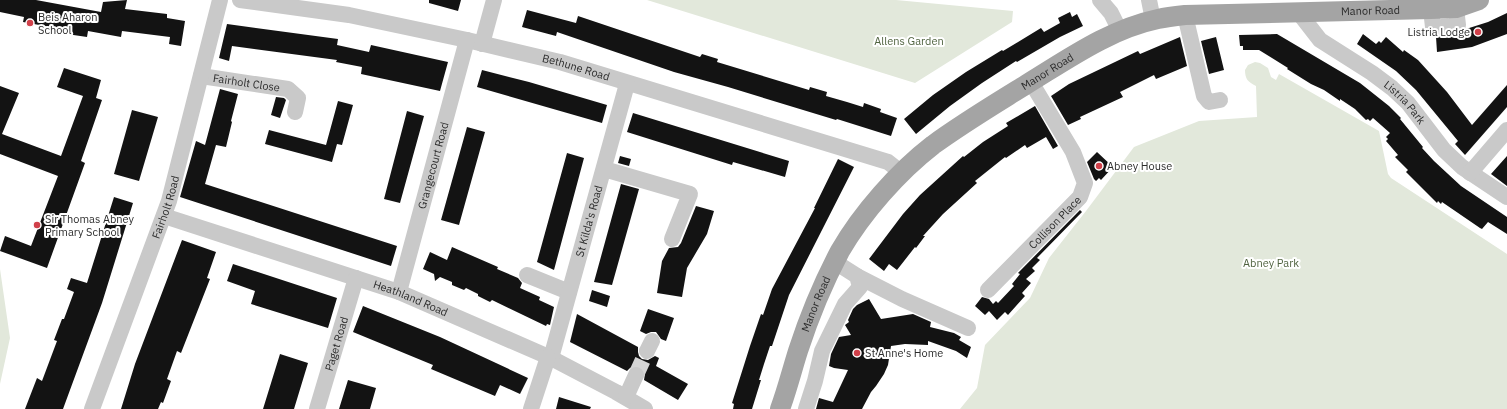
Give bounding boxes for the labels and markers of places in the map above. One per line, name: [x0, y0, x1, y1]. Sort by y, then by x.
place label: Beis Aharon School: [38, 10, 98, 37]
marker: Beis Aharon School: [25, 18, 35, 28]
place label: Listria Lodge: [1408, 25, 1470, 39]
marker: Listria Lodge: [1473, 27, 1483, 37]
place label: Abney House: [1107, 159, 1172, 173]
marker: Abney House: [1094, 161, 1104, 171]
place label: Sir Thomas Abney Primary School: [45, 212, 135, 239]
marker: Sir Thomas Abney Primary School: [32, 220, 42, 230]
place label: St Anne's Home: [865, 346, 943, 360]
marker: St Anne's Home: [852, 348, 862, 358]

